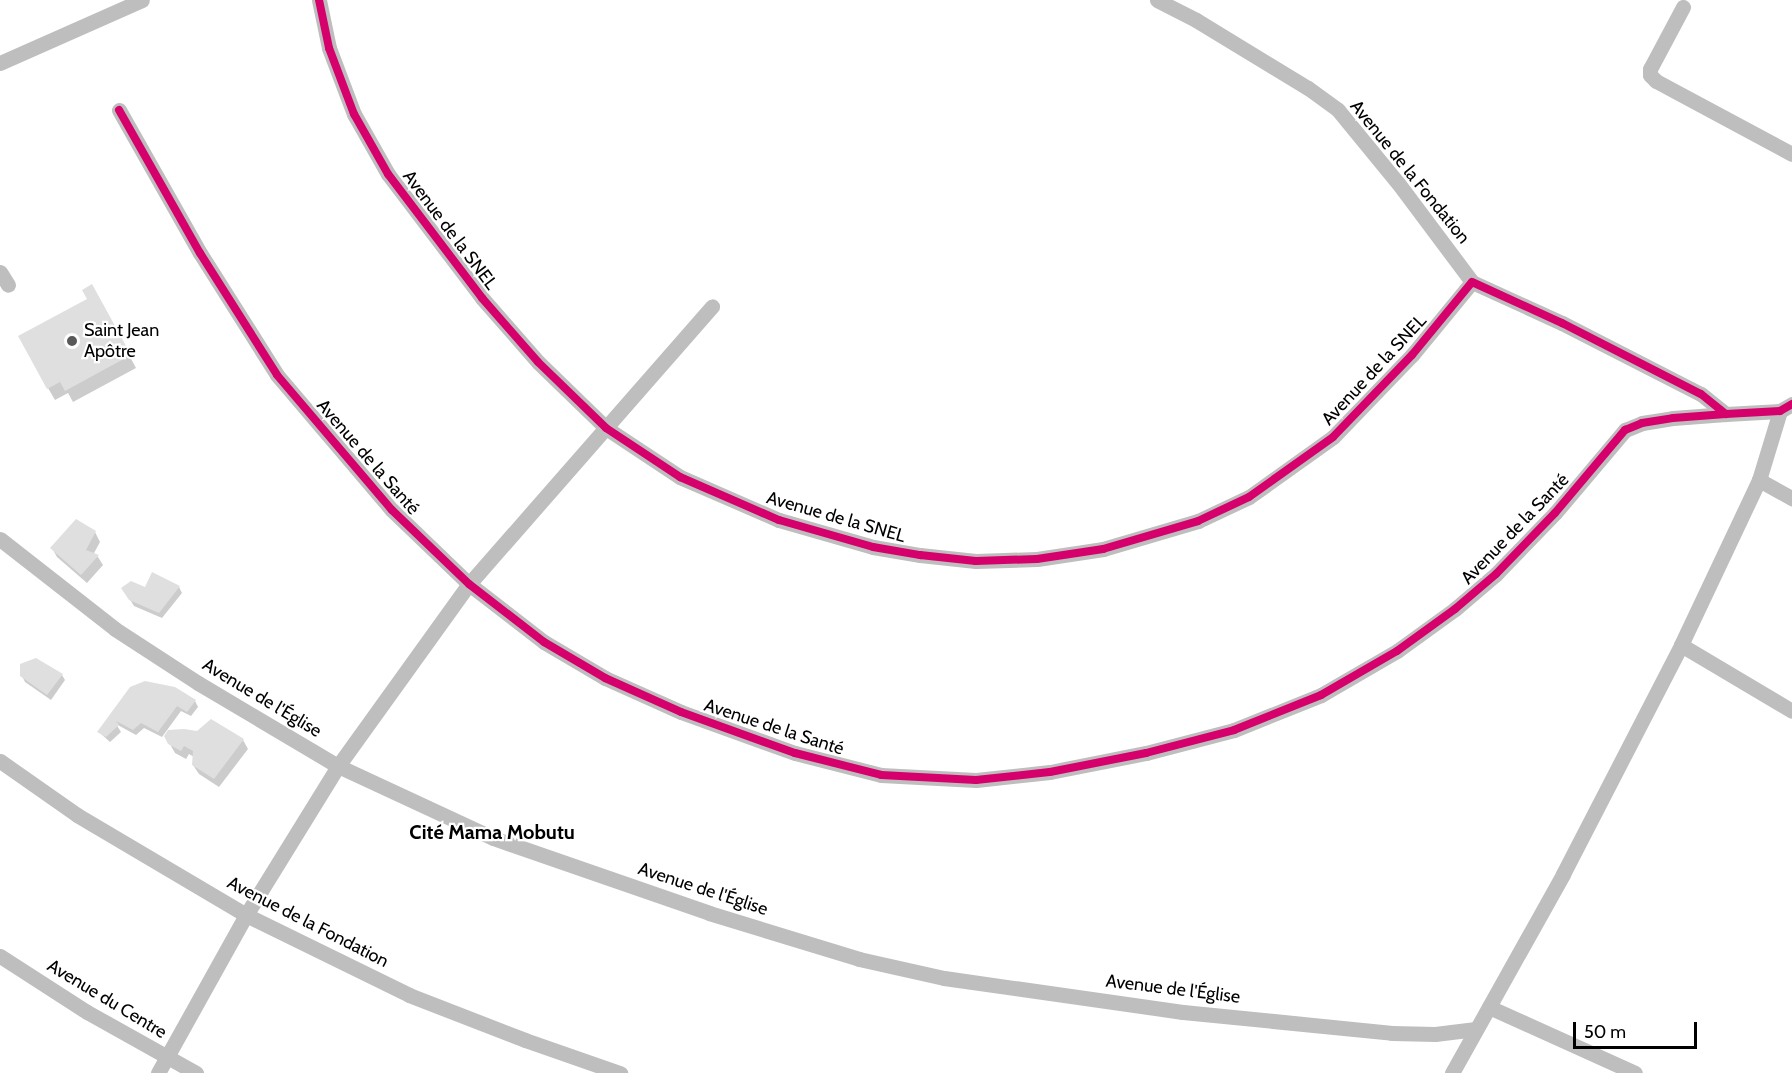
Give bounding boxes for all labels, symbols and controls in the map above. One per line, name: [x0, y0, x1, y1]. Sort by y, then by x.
street label: Avenue de la Fondation: [1346, 96, 1474, 248]
street label: Avenue de la SNEL: [398, 166, 502, 294]
street label: Avenue de la SNEL: [1317, 310, 1431, 430]
place label: Saint Jean Apôtre: [84, 320, 159, 362]
marker: Saint Jean Apôtre: [65, 334, 79, 348]
street label: Avenue de la Santé: [312, 395, 424, 519]
street label: Avenue de la Santé: [1457, 469, 1573, 589]
street label: Avenue de la SNEL: [764, 487, 908, 547]
street label: Avenue de l'Église: [199, 654, 325, 742]
street label: Avenue de la Santé: [701, 694, 847, 760]
district label: Cité Mama Mobutu: [409, 820, 575, 844]
street label: Avenue de l'Église: [635, 858, 771, 920]
street label: Avenue de la Fondation: [224, 872, 392, 972]
street label: Avenue du Centre: [43, 955, 171, 1043]
street label: Avenue de l'Église: [1105, 970, 1241, 1008]
scale bar: [1576, 1010, 1700, 1048]
text: 50 m: [1584, 1021, 1626, 1043]

